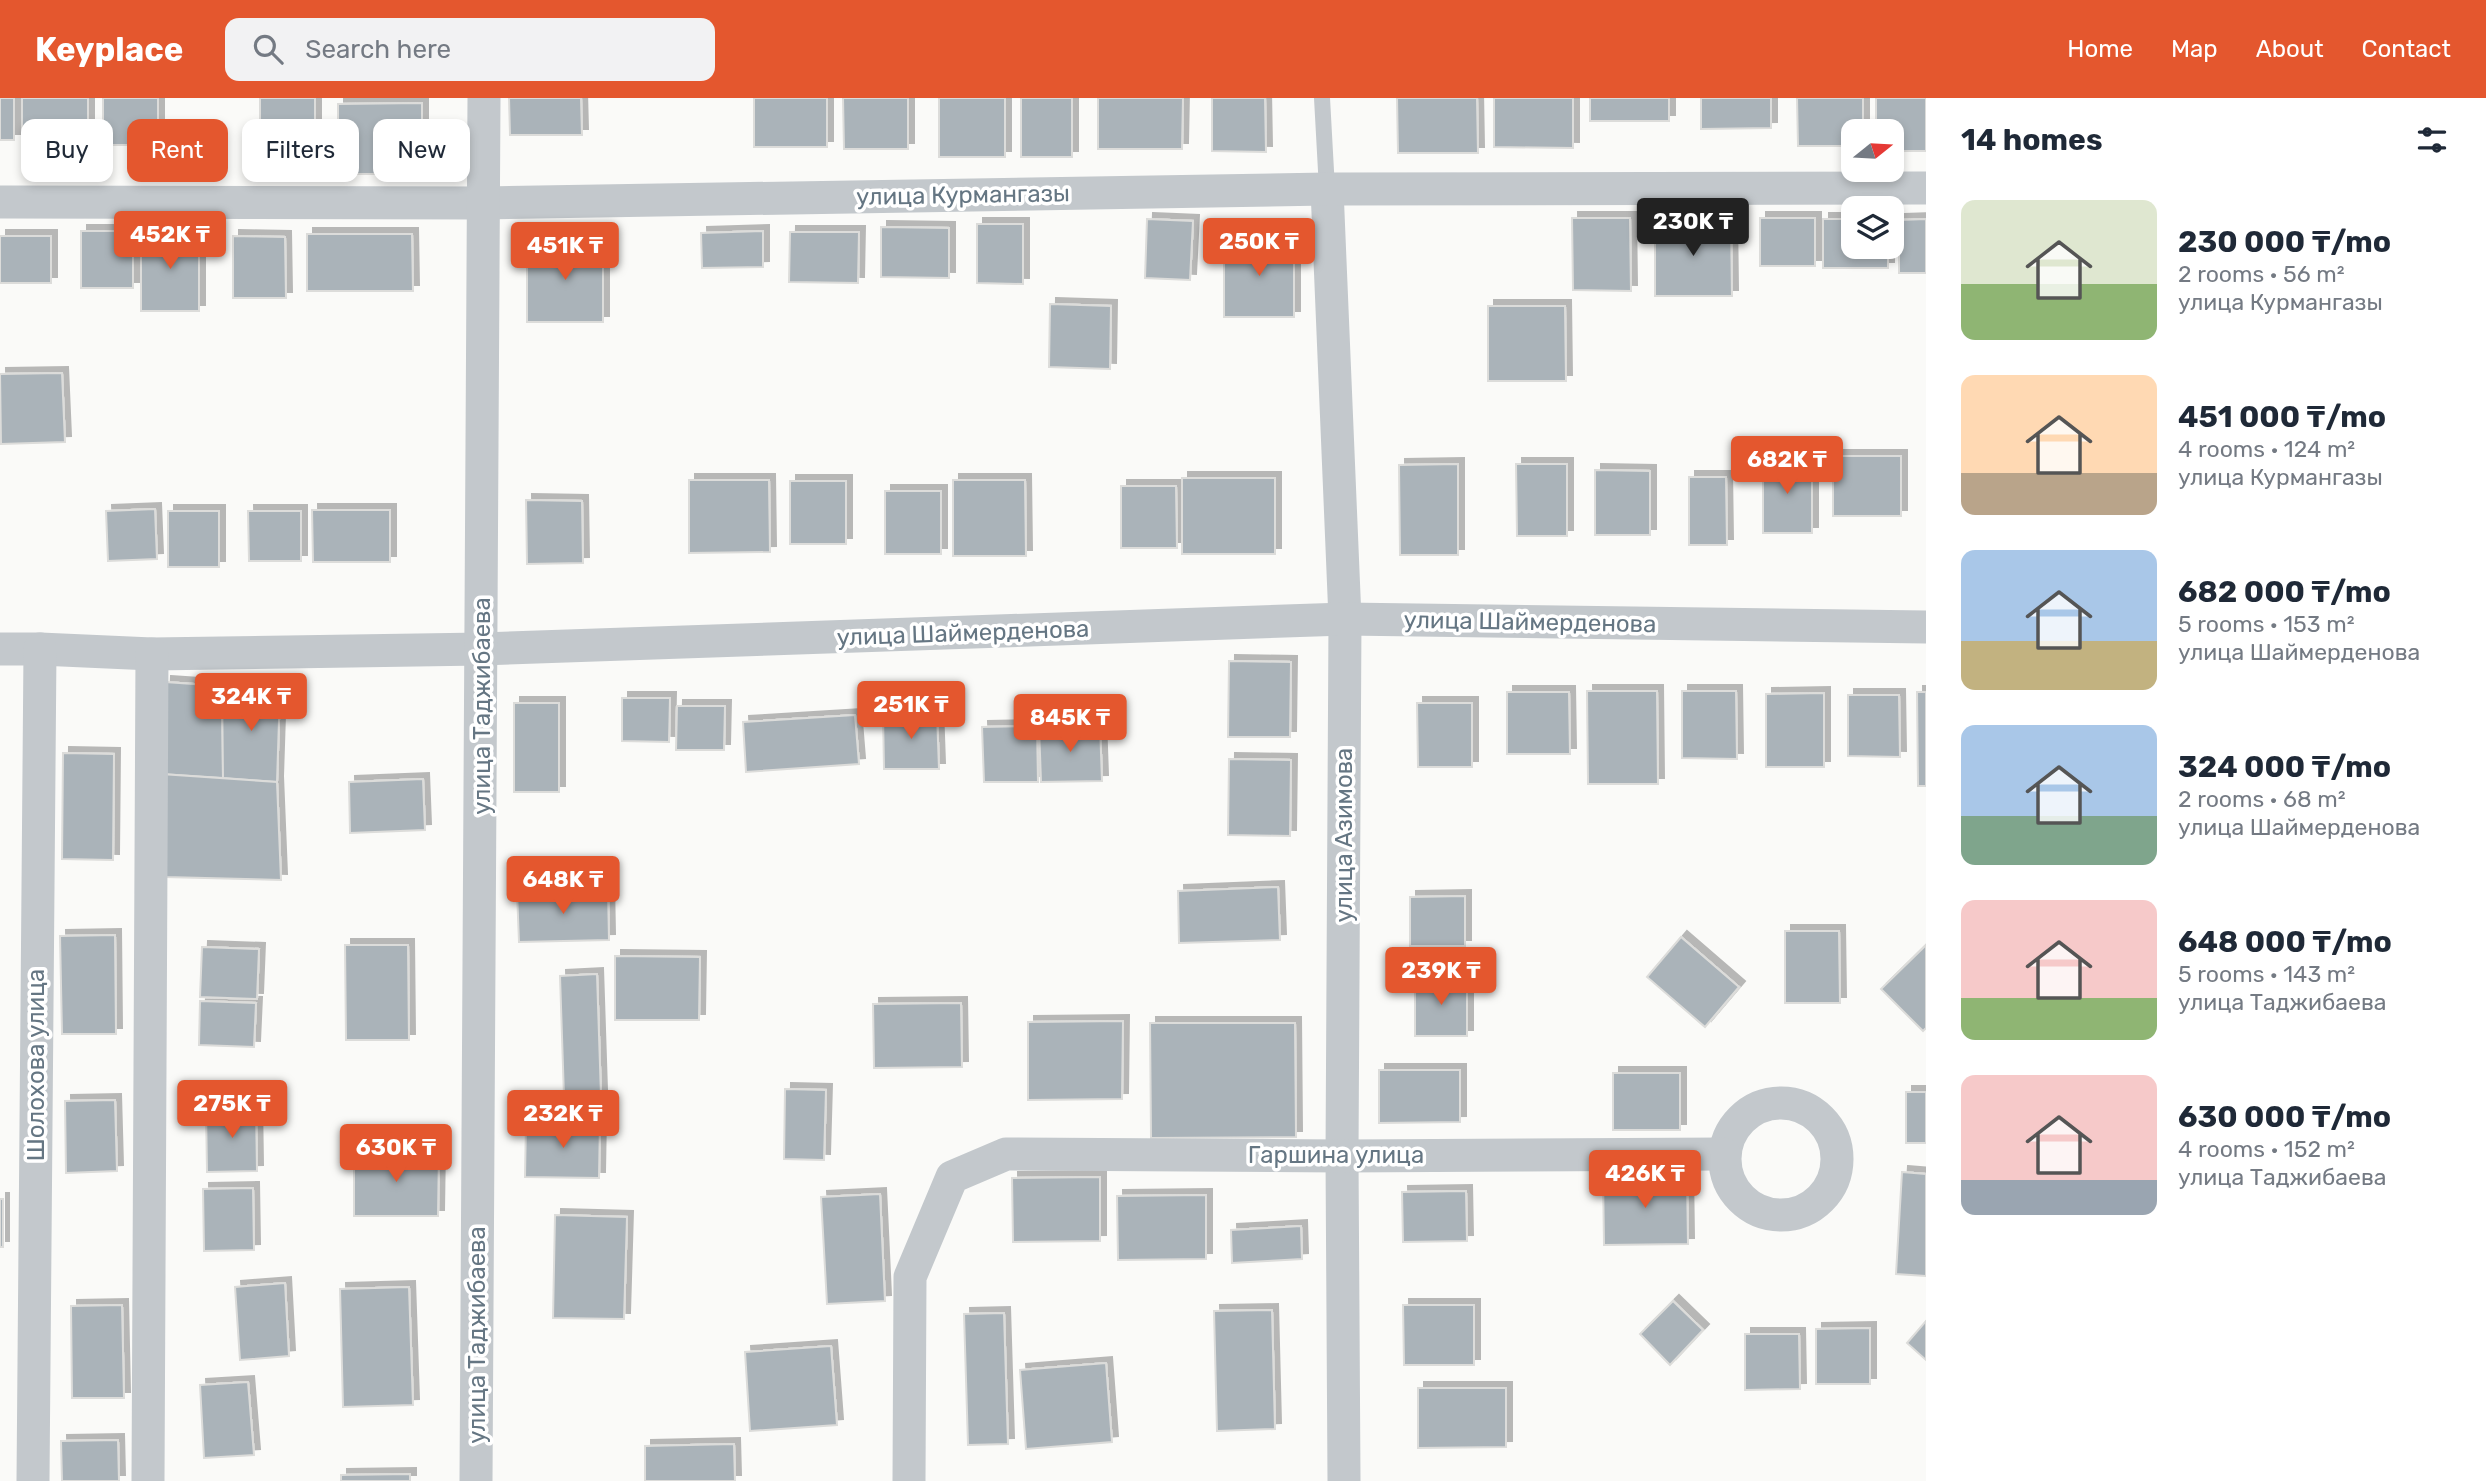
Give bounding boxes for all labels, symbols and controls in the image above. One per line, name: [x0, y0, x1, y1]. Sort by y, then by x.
search box: [225, 18, 715, 81]
text: Keyplace: [35, 30, 183, 69]
icon: search: [249, 30, 287, 68]
text: Search here: [305, 34, 451, 65]
text: Home: [2067, 35, 2133, 63]
text: Map: [2171, 35, 2218, 63]
text: About: [2256, 35, 2324, 63]
text: Contact: [2362, 35, 2451, 63]
chip: Buy: [21, 119, 113, 182]
chip: Rent: [127, 119, 228, 182]
chip: Filters: [242, 119, 359, 182]
chip: New: [373, 119, 470, 182]
north arrow: [1841, 119, 1904, 182]
map controls: [1841, 119, 1904, 259]
icon: filters: [2413, 121, 2451, 159]
text: 14 homes: [1961, 122, 2103, 158]
street label: улица Курмангазы: [856, 179, 1070, 211]
button: layers: [1841, 196, 1904, 259]
pin: 230K ₸: [1636, 198, 1750, 258]
text: 230K ₸: [1653, 207, 1733, 235]
pin: 452K ₸: [113, 212, 227, 271]
pin: 250K ₸: [1202, 218, 1316, 278]
text: 452K ₸: [130, 220, 210, 248]
pin: 451K ₸: [508, 222, 622, 282]
text: 230 000 ₸/mo: [2178, 224, 2391, 260]
text: 250K ₸: [1219, 227, 1299, 255]
icon: home: [2017, 228, 2101, 312]
text: 451K ₸: [527, 231, 603, 259]
text: 2 rooms · 56 m²: [2178, 260, 2345, 288]
text: улица Курмангазы: [2178, 288, 2383, 316]
text: 451 000 ₸/mo: [2178, 399, 2386, 435]
icon: home: [2017, 403, 2101, 487]
text: 4 rooms · 124 m²: [2178, 435, 2355, 463]
pin: 682K ₸: [1730, 436, 1844, 496]
text: 682K ₸: [1747, 445, 1827, 473]
text: улица Курмангазы: [2178, 463, 2383, 491]
text: 682 000 ₸/mo: [2178, 574, 2391, 610]
icon: home: [2017, 578, 2101, 662]
street label: улица Таджибаева: [468, 597, 496, 815]
street label: улица Шаймерденова: [1403, 606, 1657, 638]
text: 5 rooms · 153 m²: [2178, 610, 2355, 638]
street label: улица Шаймерденова: [836, 615, 1090, 651]
text: улица Шаймерденова: [2178, 638, 2420, 666]
pin: 324K ₸: [194, 674, 308, 733]
text: 324K ₸: [211, 682, 291, 710]
pin: 251K ₸: [854, 682, 968, 741]
text: 251K ₸: [873, 690, 949, 718]
pin: 845K ₸: [1013, 694, 1127, 754]
text: 845K ₸: [1030, 703, 1110, 731]
street label: улица Азимова: [1330, 748, 1358, 922]
text: 324 000 ₸/mo: [2178, 749, 2391, 785]
icon: home: [2017, 753, 2101, 837]
text: 2 rooms · 68 m²: [2178, 785, 2346, 813]
text: улица Шаймерденова: [2178, 813, 2420, 841]
pin: 648K ₸: [506, 856, 620, 916]
text: 648K ₸: [523, 865, 603, 893]
text: 648 000 ₸/mo: [2178, 924, 2392, 960]
icon: home: [2017, 928, 2101, 1012]
pin: 239K ₸: [1384, 948, 1498, 1007]
text: 239K ₸: [1401, 956, 1481, 984]
text: 5 rooms · 143 m²: [2178, 960, 2355, 988]
street label: Шолохова улица: [22, 969, 50, 1161]
text: улица Таджибаева: [2178, 988, 2387, 1016]
pin: 275K ₸: [175, 1080, 289, 1140]
text: 275K ₸: [193, 1089, 271, 1117]
pin: 232K ₸: [506, 1090, 620, 1150]
text: 232K ₸: [523, 1099, 603, 1127]
text: 630 000 ₸/mo: [2178, 1099, 2391, 1135]
icon: home: [2017, 1103, 2101, 1187]
pin: 630K ₸: [339, 1124, 453, 1184]
text: 630K ₸: [356, 1133, 436, 1161]
text: 4 rooms · 152 m²: [2178, 1135, 2355, 1163]
street label: Гаршина улица: [1248, 1141, 1424, 1169]
pin: 426K ₸: [1588, 1150, 1702, 1210]
text: 426K ₸: [1605, 1159, 1685, 1187]
text: улица Таджибаева: [2178, 1163, 2387, 1191]
street label: улица Таджибаева: [463, 1226, 491, 1444]

